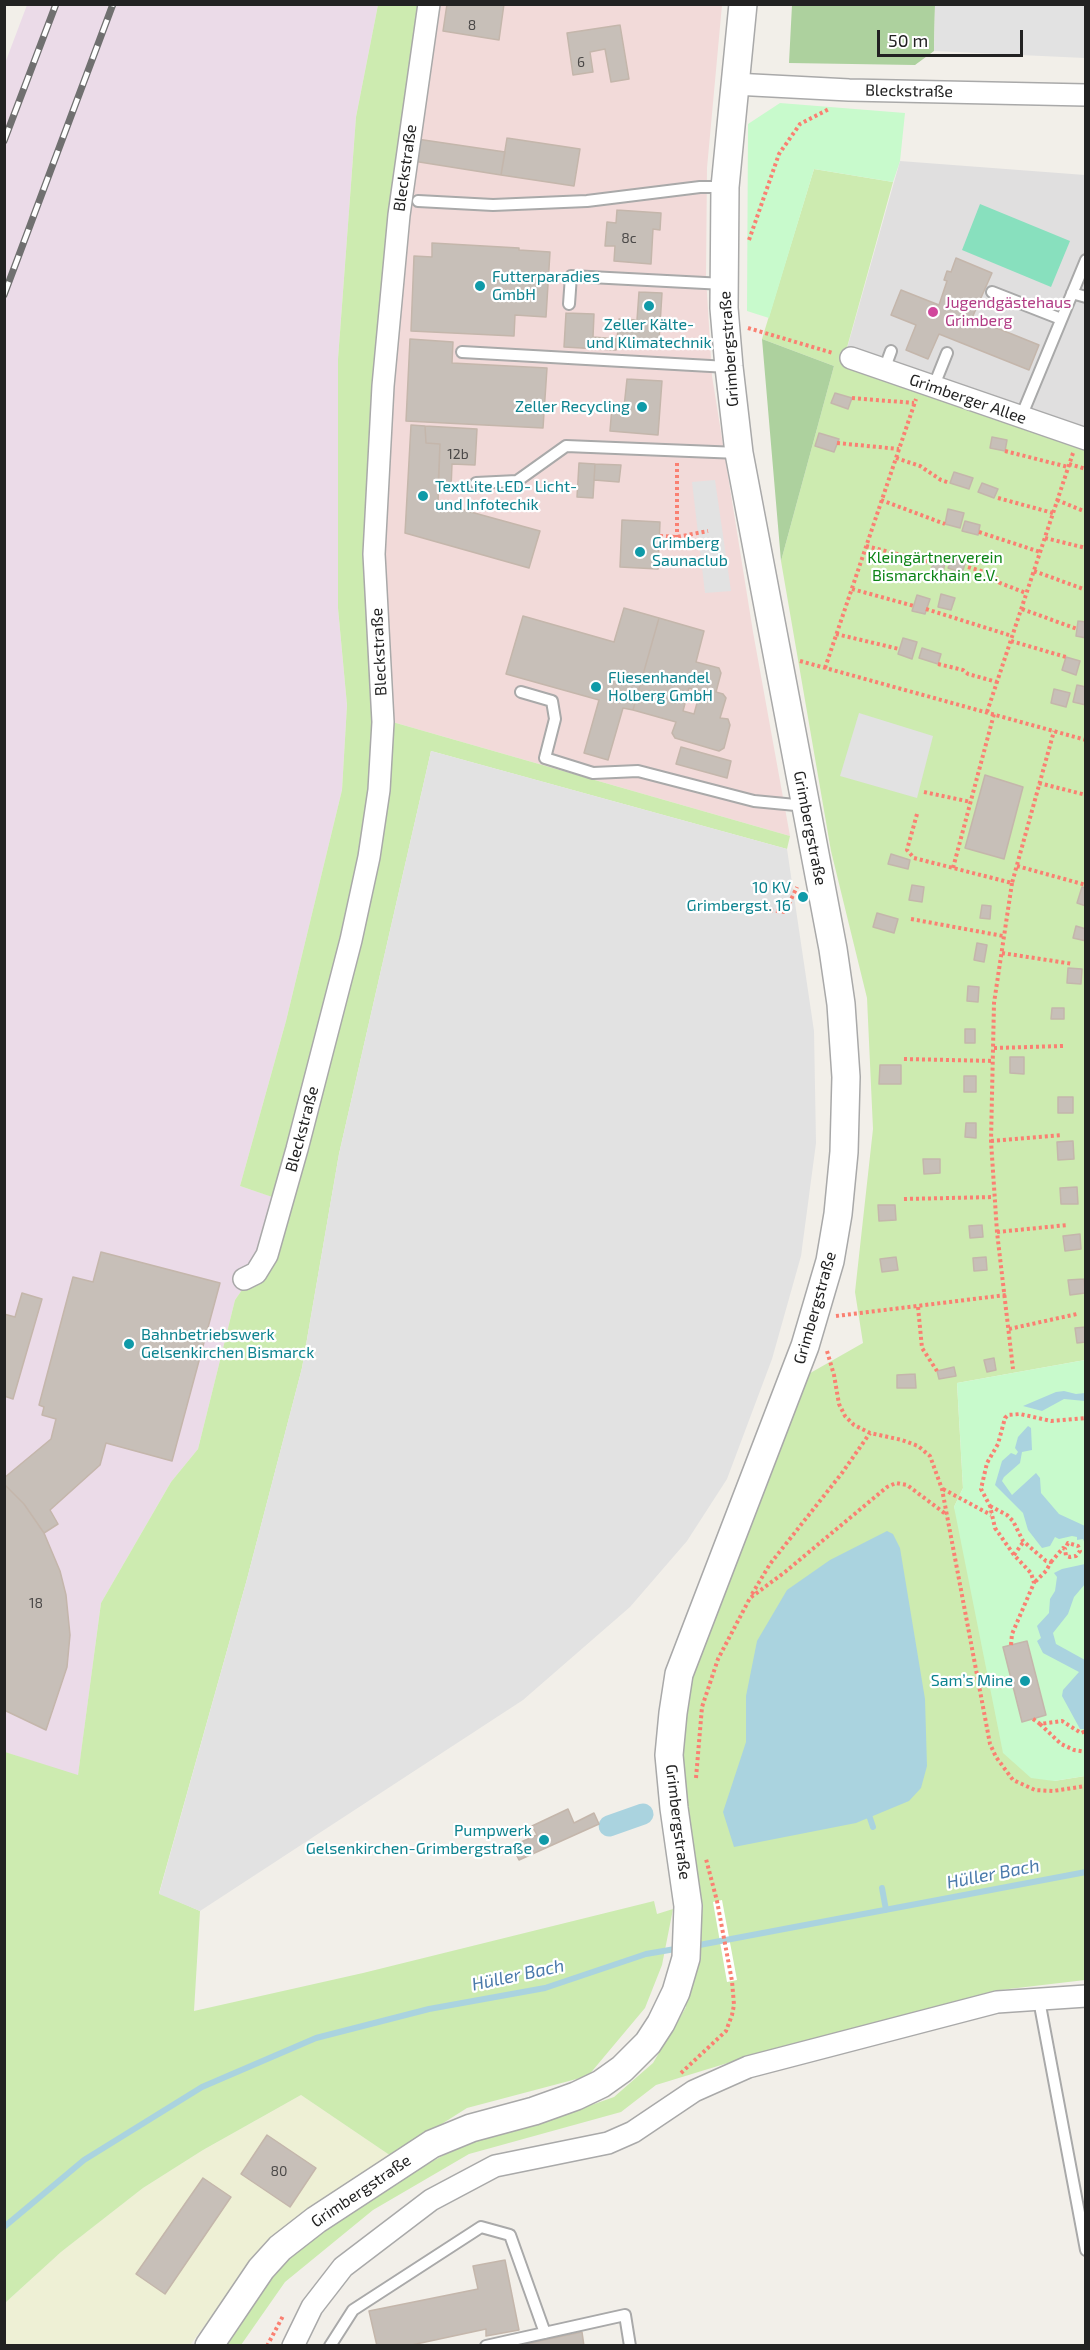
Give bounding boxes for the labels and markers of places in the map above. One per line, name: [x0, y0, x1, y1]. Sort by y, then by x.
place label: Futterparadies GmbH: [492, 267, 600, 305]
marker: Futterparadies GmbH: [473, 279, 487, 293]
place label: Jugendgästehaus Grimberg: [945, 293, 1071, 331]
marker: Zeller Kälte- und Klimatechnik: [642, 299, 656, 313]
marker: Jugendgästehaus Grimberg: [926, 305, 940, 319]
place label: Zeller Kälte- und Klimatechnik: [586, 315, 712, 353]
place label: Zeller Recycling: [515, 397, 630, 417]
marker: Zeller Recycling: [635, 400, 649, 414]
place label: TextLite LED- Licht- und Infotechik: [435, 477, 577, 515]
marker: TextLite LED- Licht- und Infotechik: [416, 489, 430, 503]
place label: Grimberg Saunaclub: [652, 533, 728, 571]
marker: Grimberg Saunaclub: [633, 545, 647, 559]
place label: Fliesenhandel Holberg GmbH: [608, 668, 713, 706]
marker: Fliesenhandel Holberg GmbH: [589, 680, 603, 694]
place label: 10 KV Grimbergst. 16: [687, 878, 791, 916]
marker: 10 KV Grimbergst. 16: [796, 890, 810, 904]
place label: Bahnbetriebswerk Gelsenkirchen Bismarck: [141, 1325, 314, 1363]
marker: Bahnbetriebswerk Gelsenkirchen Bismarck: [122, 1337, 136, 1351]
place label: Sam’s Mine: [931, 1671, 1013, 1691]
marker: Sam’s Mine: [1018, 1674, 1032, 1688]
place label: Pumpwerk Gelsenkirchen-Grimbergstraße: [306, 1821, 532, 1859]
marker: Pumpwerk Gelsenkirchen-Grimbergstraße: [537, 1833, 551, 1847]

